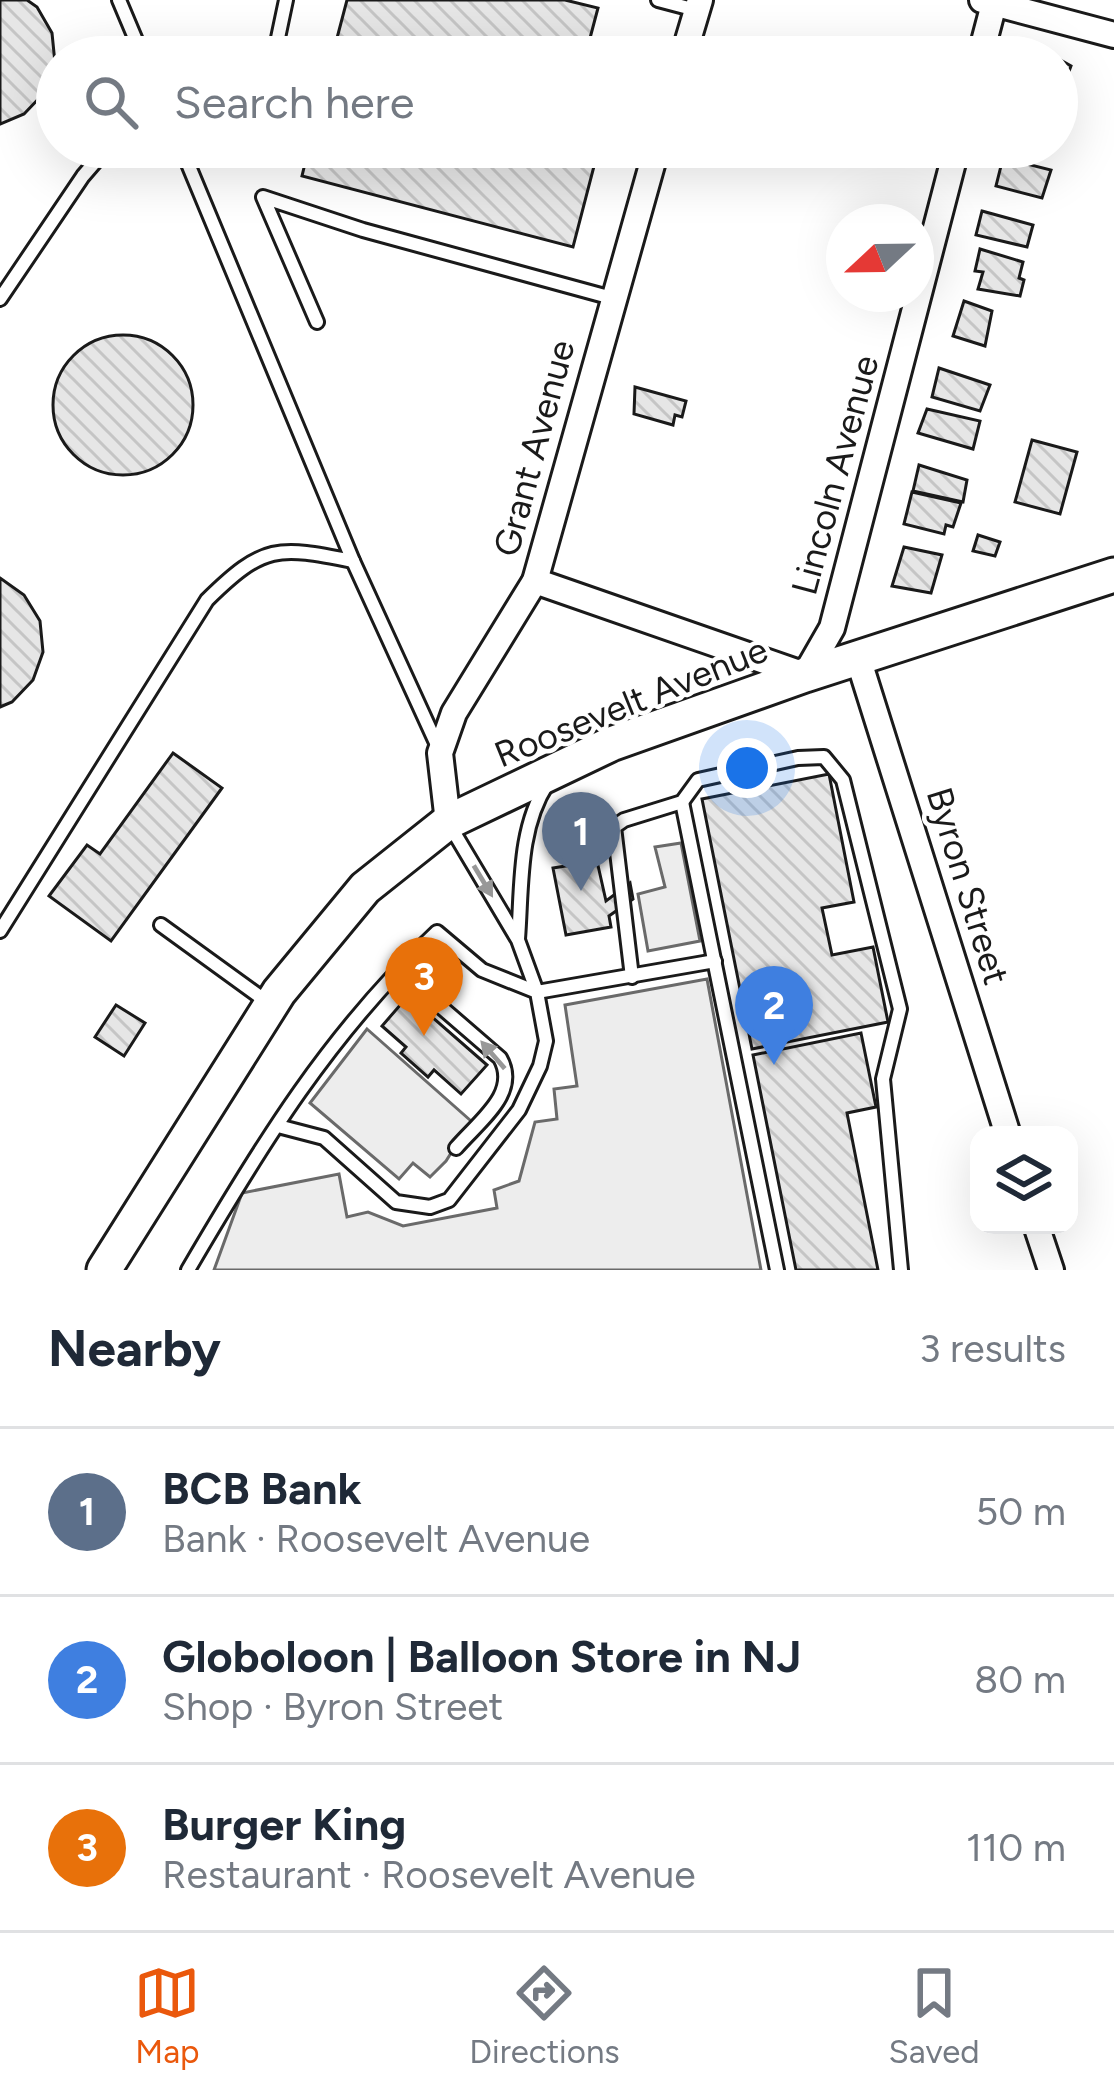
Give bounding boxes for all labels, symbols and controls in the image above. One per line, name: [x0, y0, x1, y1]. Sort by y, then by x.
search box: [36, 36, 1078, 168]
icon: search: [78, 69, 144, 135]
text: Search here: [174, 75, 414, 129]
north arrow: [826, 204, 934, 312]
street label: Grant Avenue: [484, 335, 584, 561]
street label: Lincoln Avenue: [782, 351, 888, 599]
street label: Roosevelt Avenue: [488, 628, 774, 776]
your location: [717, 738, 777, 798]
street label: Byron Street: [918, 782, 1018, 990]
pin: 1: [542, 792, 620, 891]
one-way arrow: [472, 864, 493, 898]
pin: 3: [385, 937, 463, 1036]
pin: 2: [735, 966, 813, 1065]
one-way arrow: [481, 1041, 507, 1071]
map controls: [970, 1126, 1078, 1234]
button: layers: [970, 1126, 1078, 1234]
text: Nearby: [48, 1318, 221, 1379]
text: 3 results: [919, 1325, 1066, 1372]
text: BCB Bank: [162, 1461, 362, 1515]
text: 1: [79, 1488, 95, 1535]
text: 50 m: [976, 1488, 1066, 1535]
text: Bank · Roosevelt Avenue: [162, 1515, 590, 1562]
text: Globoloon | Balloon Store in NJ: [162, 1629, 801, 1683]
text: 2: [76, 1656, 98, 1703]
text: 80 m: [974, 1656, 1066, 1703]
text: Shop · Byron Street: [162, 1683, 503, 1730]
text: Burger King: [162, 1797, 406, 1851]
text: 3: [76, 1824, 98, 1871]
text: 110 m: [966, 1824, 1066, 1871]
text: Restaurant · Roosevelt Avenue: [162, 1851, 696, 1898]
tab: Map: [134, 1960, 200, 2071]
tab: Directions: [469, 1960, 620, 2071]
tab: Saved: [889, 1960, 980, 2071]

